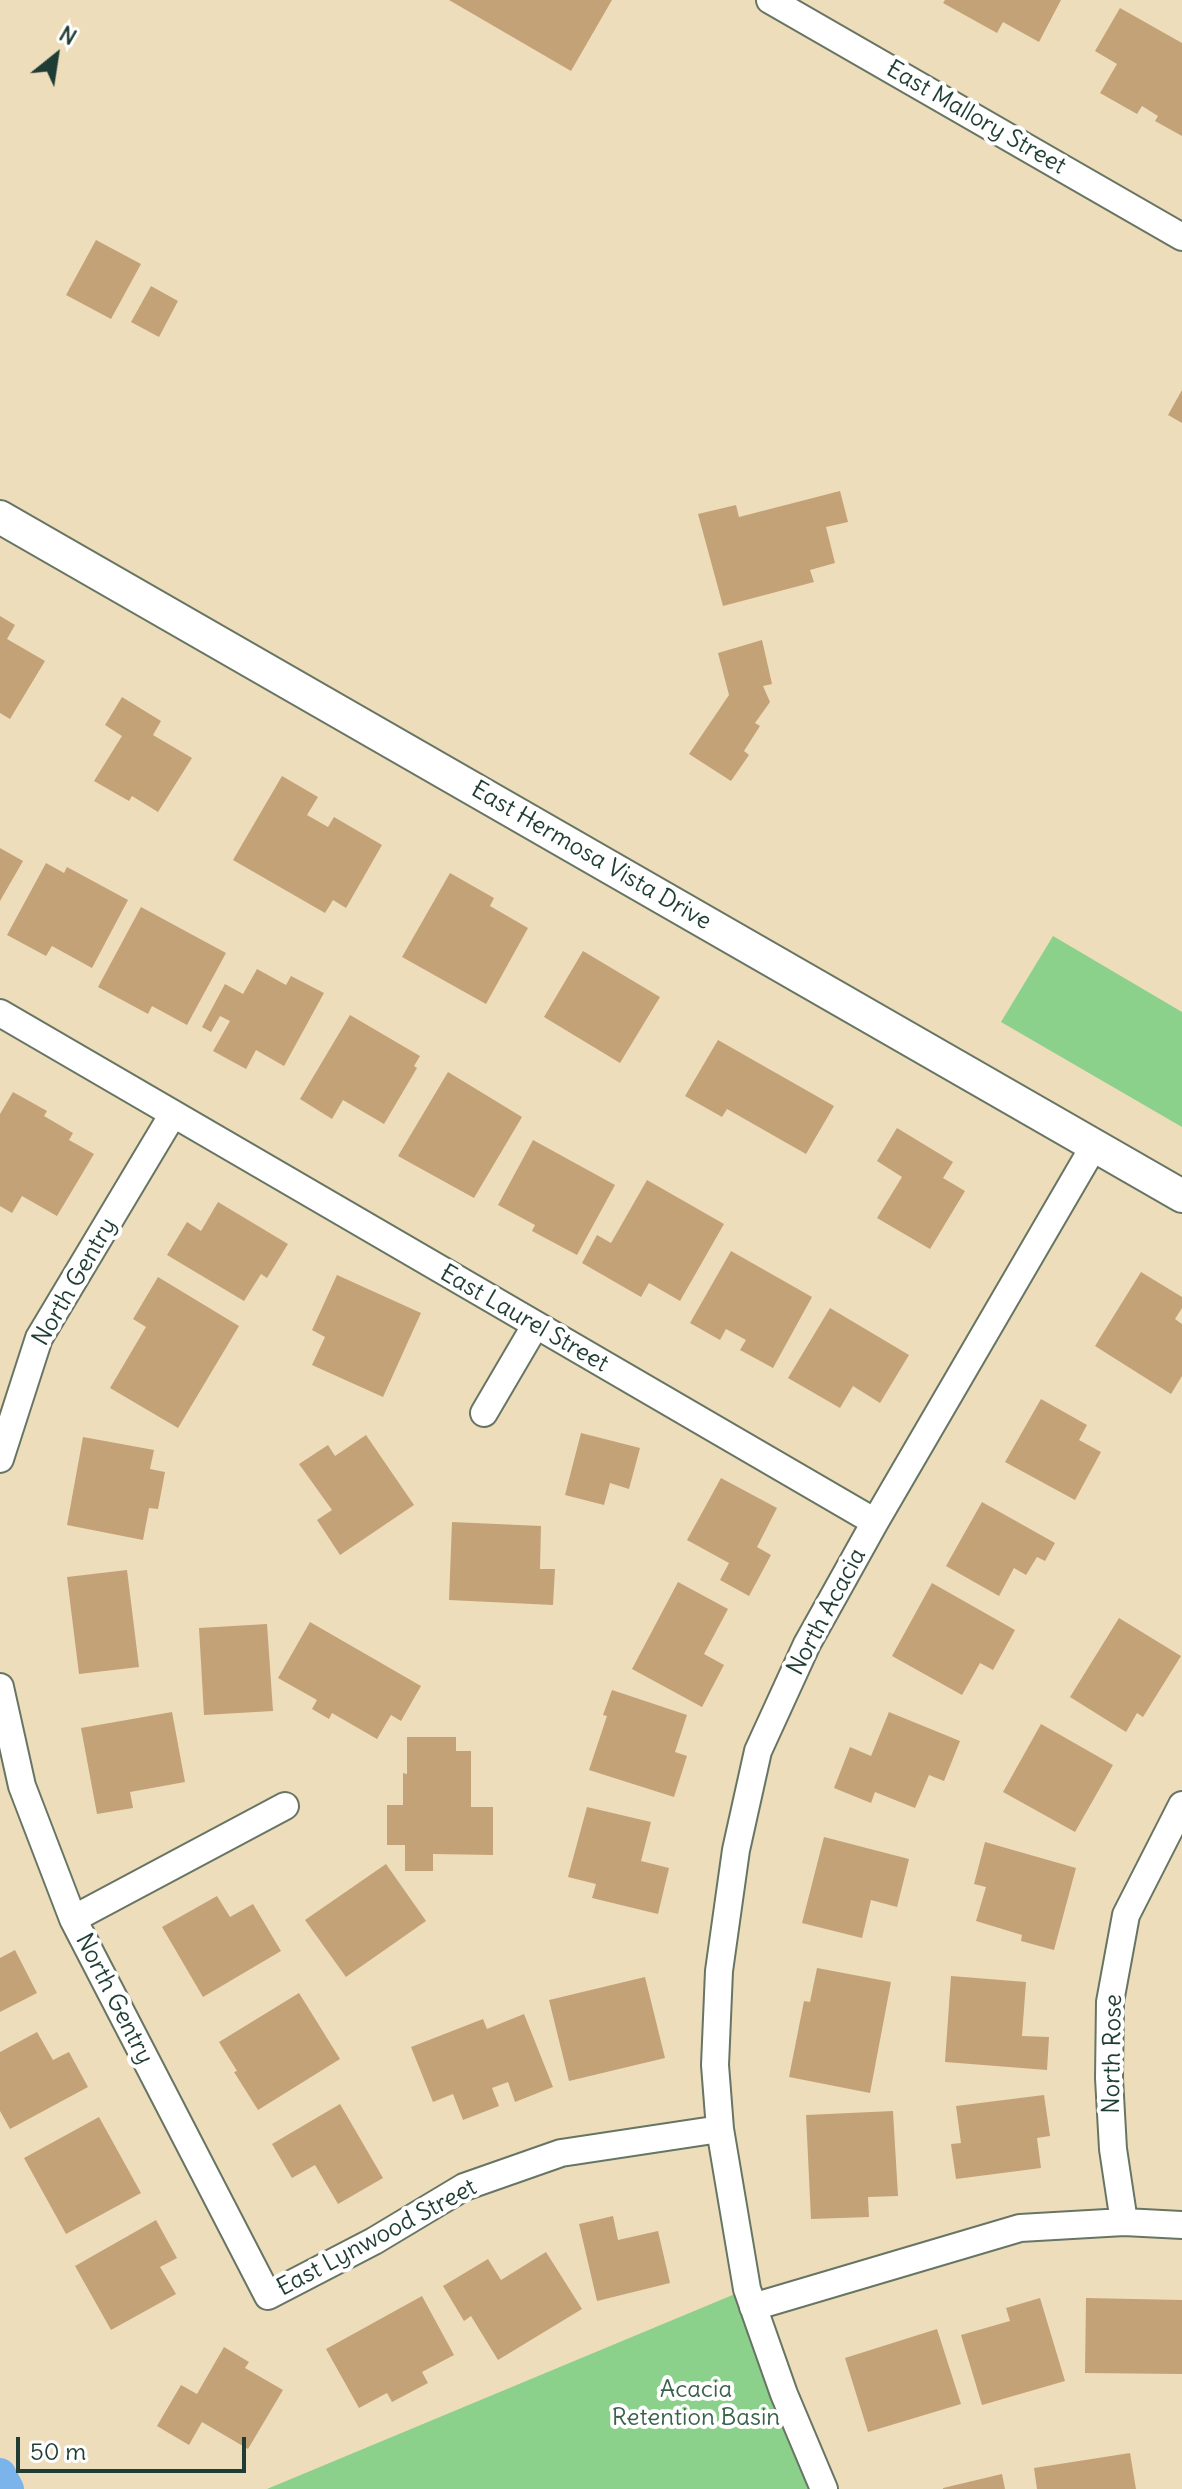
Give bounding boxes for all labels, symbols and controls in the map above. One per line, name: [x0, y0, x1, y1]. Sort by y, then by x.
north arrow: [16, 16, 96, 96]
text: N: [54, 19, 82, 51]
street label: East Mallory Street: [881, 55, 1071, 181]
street label: East Hermosa Vista Drive: [466, 775, 716, 937]
street label: North Gentry: [27, 1213, 123, 1351]
street label: East Laurel Street: [435, 1259, 613, 1379]
street label: North Acacia: [782, 1544, 872, 1680]
street label: North Gentry: [69, 1929, 159, 2069]
street label: North Rose: [1098, 1994, 1128, 2114]
street label: East Lynwood Street: [272, 2173, 482, 2303]
park label: Acacia Retention Basin: [612, 2376, 780, 2432]
scale bar: [20, 2421, 250, 2471]
text: 50 m: [30, 2436, 86, 2466]

